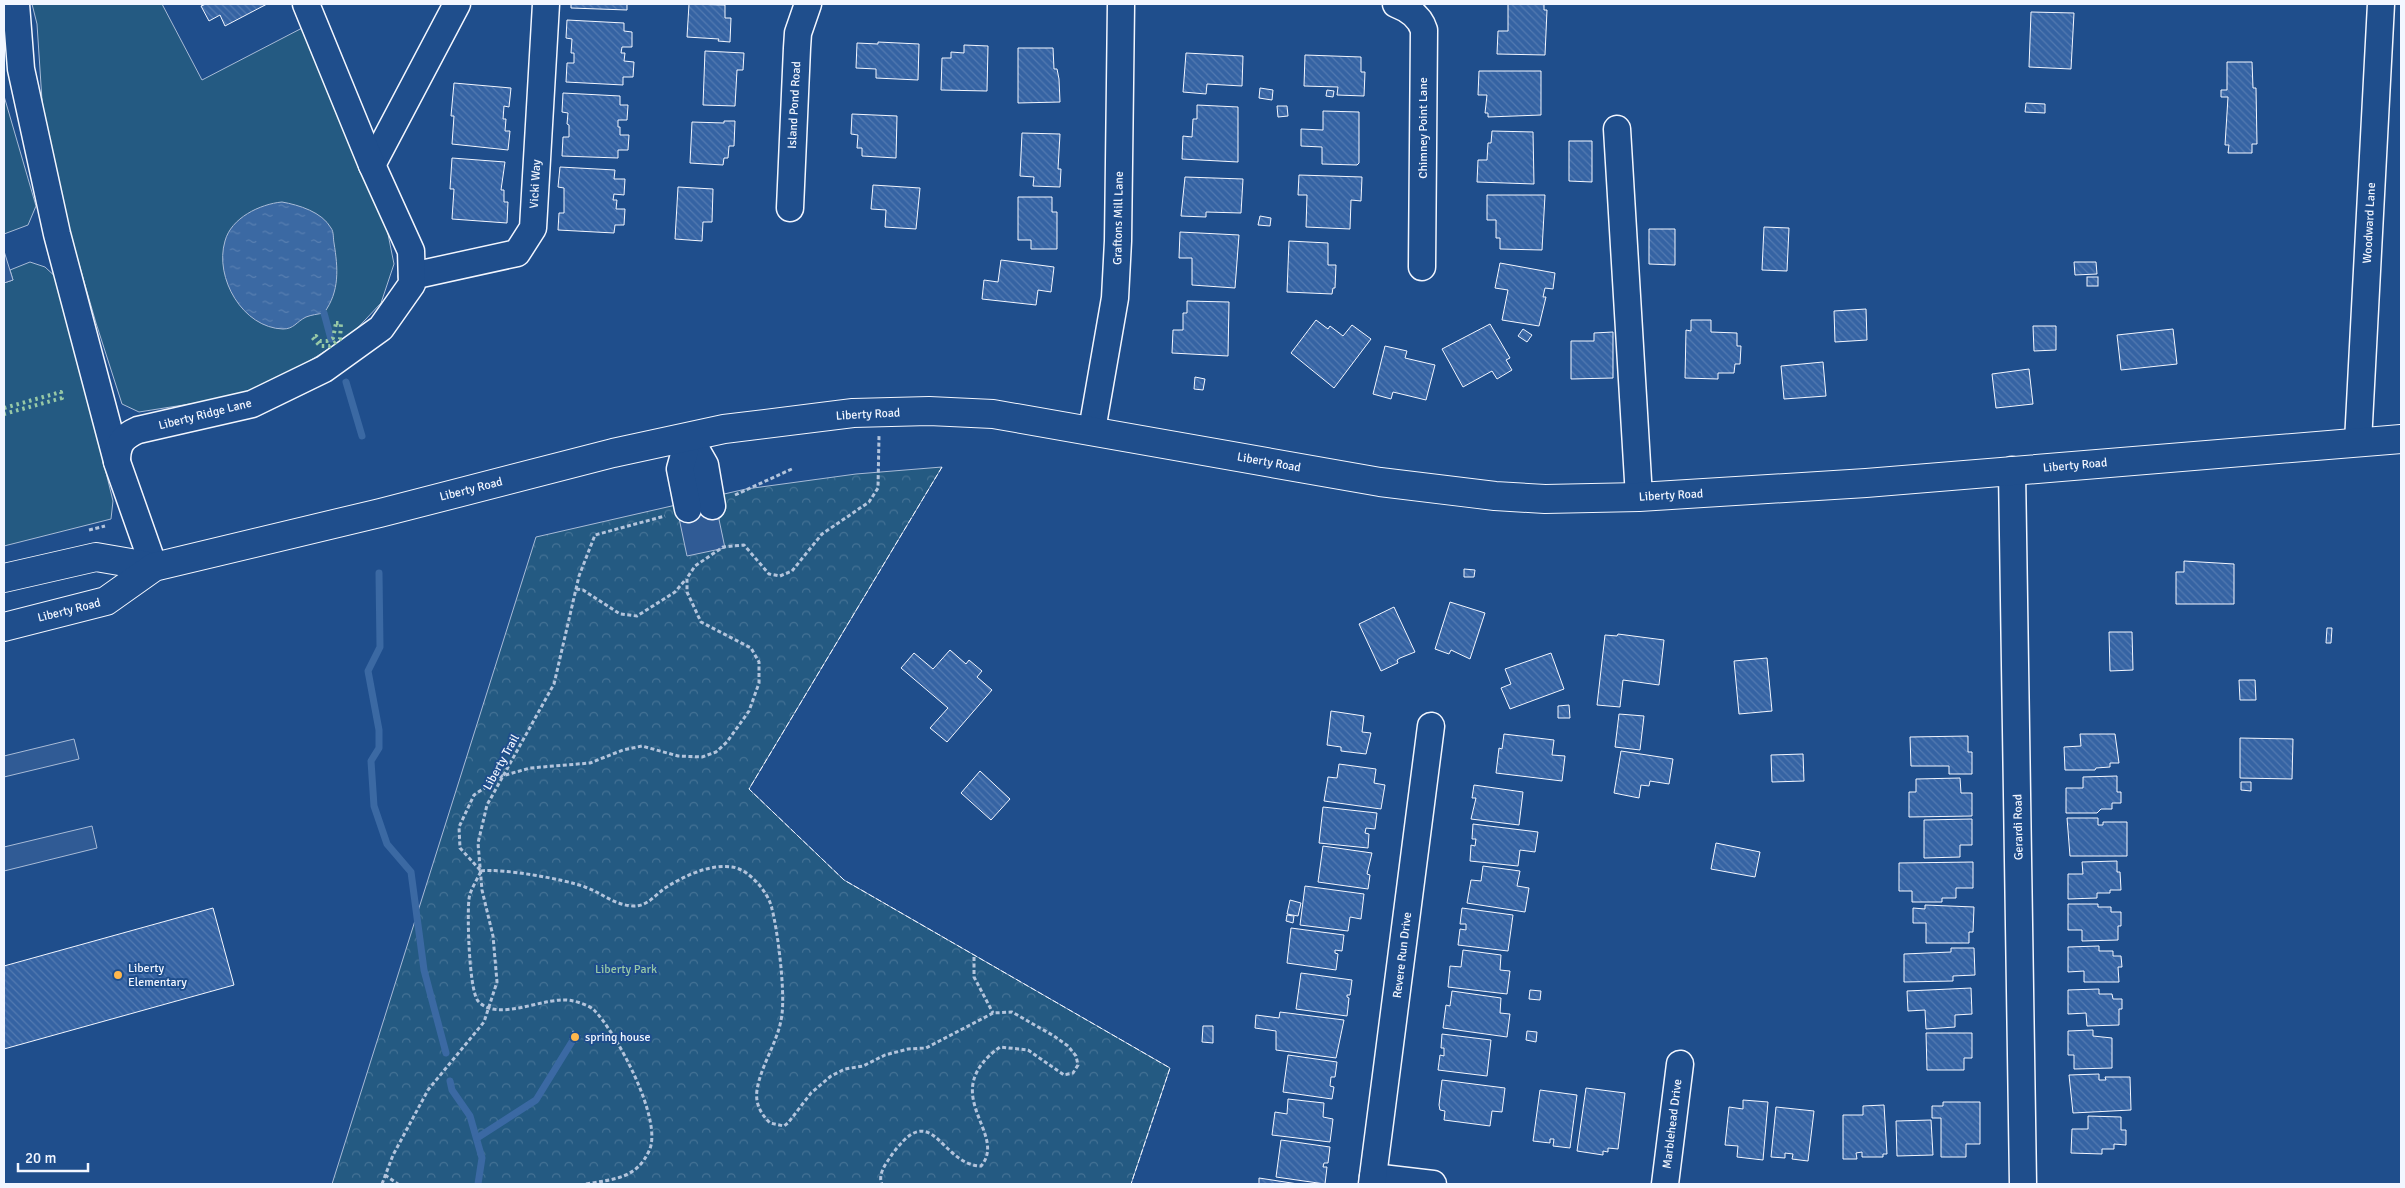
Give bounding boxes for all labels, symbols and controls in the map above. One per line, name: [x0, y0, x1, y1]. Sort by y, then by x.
street label: Island Pond Road: [785, 61, 804, 149]
street label: Chimney Point Lane: [1416, 77, 1431, 179]
street label: Vicki Way: [527, 159, 544, 209]
street label: Graftons Mill Lane: [1110, 171, 1127, 265]
street label: Woodward Lane: [2360, 182, 2379, 264]
street label: Liberty Ridge Lane: [157, 396, 253, 433]
street label: Liberty Road: [835, 405, 901, 424]
street label: Liberty Road: [1236, 450, 1302, 475]
street label: Liberty Road: [2042, 455, 2108, 476]
street label: Liberty Road: [438, 474, 504, 505]
street label: Liberty Road: [1638, 486, 1704, 505]
street label: Liberty Road: [36, 595, 102, 626]
street label: Liberty Trail: [480, 731, 523, 793]
street label: Gerardi Road: [2010, 794, 2027, 860]
street label: Revere Run Drive: [1390, 911, 1415, 999]
place label: Liberty Elementary: [128, 961, 187, 990]
park label: Liberty Park: [595, 962, 657, 977]
marker: Liberty Elementary: [112, 969, 124, 981]
place label: spring house: [585, 1030, 651, 1045]
marker: spring house: [569, 1031, 581, 1043]
street label: Marblehead Drive: [1660, 1078, 1685, 1170]
scale bar: [18, 1140, 88, 1172]
text: 20 m: [25, 1149, 56, 1167]

